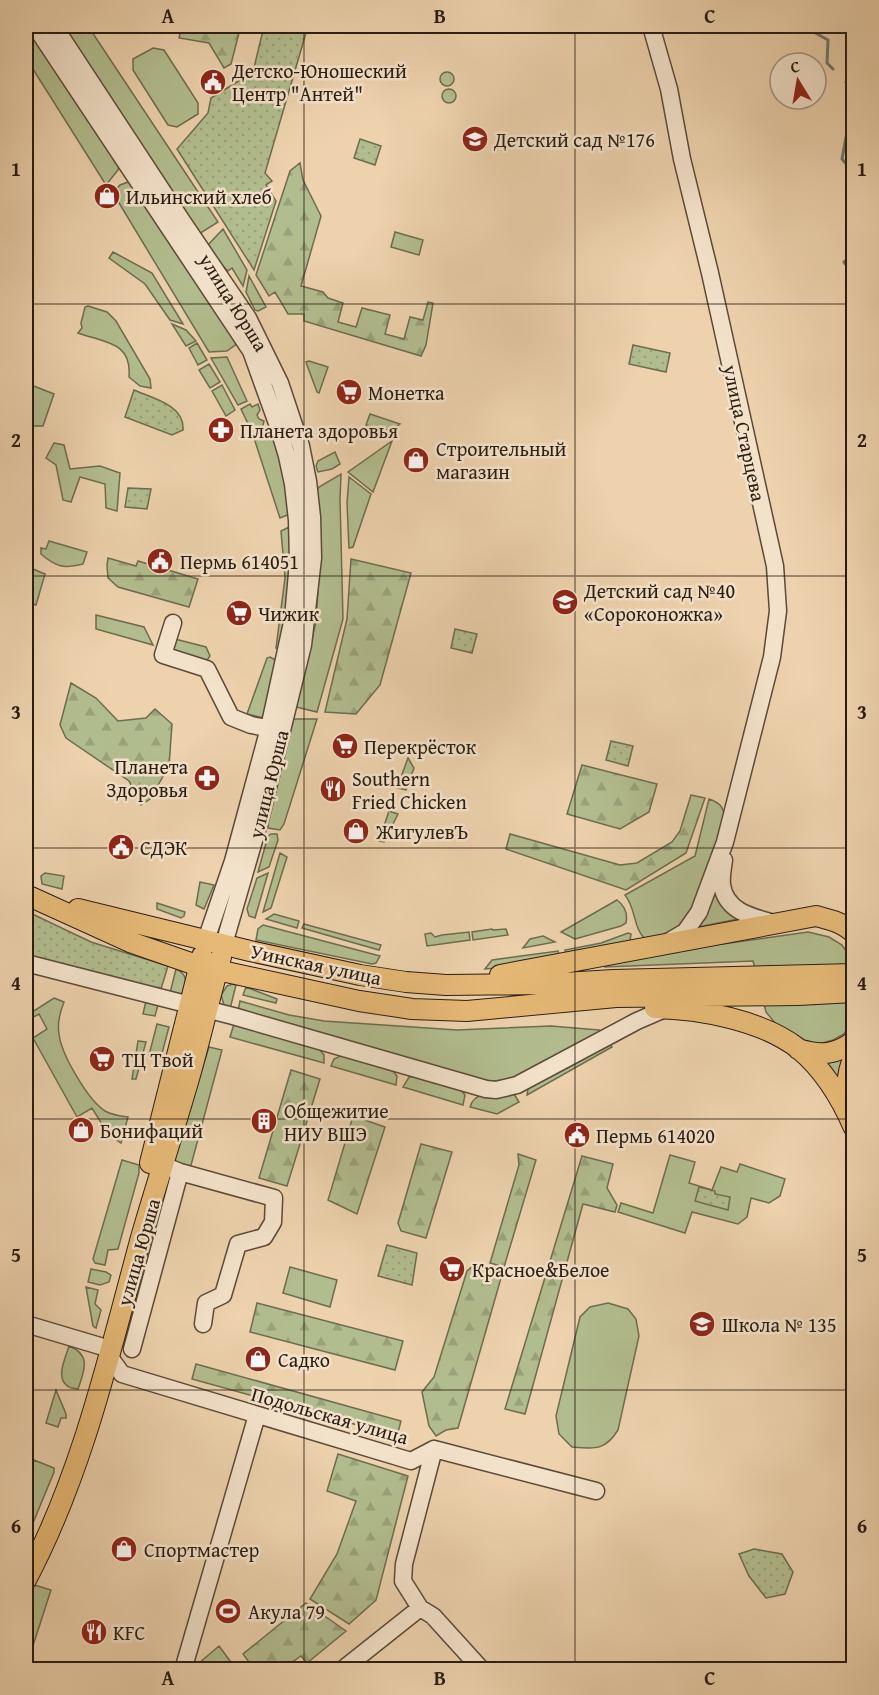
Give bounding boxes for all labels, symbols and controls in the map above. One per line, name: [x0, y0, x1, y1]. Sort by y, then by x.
text: A: [162, 1, 175, 30]
text: B: [434, 1, 446, 30]
text: C: [704, 1, 716, 30]
north arrow: [768, 51, 828, 111]
text: С: [788, 54, 802, 79]
place label: Детско-Юношеский Центр "Антей": [231, 56, 407, 108]
public building icon: Детско-Юношеский Центр "Антей": [198, 67, 228, 97]
school or university icon: Детский сад №176: [460, 124, 490, 154]
place label: Детский сад №176: [493, 125, 655, 154]
text: 1: [11, 154, 21, 183]
text: 1: [857, 154, 867, 183]
shop icon: Ильинский хлеб: [92, 181, 122, 211]
place label: Ильинский хлеб: [126, 182, 272, 211]
street label: улица Юрша: [192, 246, 276, 357]
street label: улица Старцева: [716, 361, 774, 505]
supermarket icon: Монетка: [334, 377, 364, 407]
place label: Монетка: [368, 378, 445, 407]
pharmacy icon: Планета здоровья: [206, 415, 236, 445]
place label: Планета здоровья: [240, 416, 398, 445]
text: 2: [11, 425, 21, 454]
text: 2: [857, 425, 867, 454]
place label: Строительный магазин: [436, 434, 567, 486]
shop icon: Строительный магазин: [401, 445, 431, 475]
public building icon: Пермь 614051: [145, 546, 175, 576]
place label: Пермь 614051: [180, 547, 299, 576]
place label: Детский сад №40 «Сороконожка»: [583, 576, 735, 628]
school or university icon: Детский сад №40 «Сороконожка»: [550, 587, 580, 617]
supermarket icon: Чижик: [224, 598, 254, 628]
place label: Чижик: [258, 599, 320, 628]
text: 3: [11, 697, 21, 726]
text: 3: [857, 697, 867, 726]
street label: улица Юрша: [240, 726, 296, 842]
supermarket icon: Перекрёсток: [330, 731, 360, 761]
place label: Перекрёсток: [364, 732, 477, 761]
place label: Планета Здоровья: [106, 752, 188, 804]
pharmacy icon: Планета Здоровья: [192, 763, 222, 793]
place label: Southern Fried Chicken: [352, 764, 467, 816]
restaurant icon: Southern Fried Chicken: [318, 774, 348, 804]
shop icon: ЖигулевЪ: [341, 816, 371, 846]
place label: ЖигулевЪ: [375, 817, 468, 846]
public building icon: СДЭК: [106, 832, 136, 862]
place label: СДЭК: [140, 833, 188, 862]
street label: Уинская улица: [248, 936, 385, 992]
text: 4: [11, 968, 21, 997]
text: 4: [857, 968, 867, 997]
supermarket icon: ТЦ Твой: [87, 1044, 117, 1074]
place label: ТЦ Твой: [122, 1045, 194, 1074]
place label: Общежитие НИУ ВШЭ: [284, 1096, 389, 1148]
building icon: Общежитие НИУ ВШЭ: [249, 1106, 279, 1136]
shop icon: Бонифаций: [66, 1115, 96, 1145]
place label: Бонифаций: [100, 1116, 203, 1145]
public building icon: Пермь 614020: [562, 1120, 592, 1150]
place label: Пермь 614020: [596, 1121, 715, 1150]
street label: улица Юрша: [108, 1194, 167, 1310]
text: 5: [11, 1240, 21, 1269]
text: 5: [857, 1240, 867, 1269]
supermarket icon: Красное&Белое: [437, 1254, 467, 1284]
place label: Красное&Белое: [472, 1255, 610, 1284]
school or university icon: Школа № 135: [687, 1309, 717, 1339]
place label: Школа № 135: [722, 1310, 837, 1339]
shop icon: Садко: [243, 1344, 273, 1374]
place label: Садко: [278, 1345, 330, 1374]
street label: Подольская улица: [248, 1379, 412, 1451]
text: 6: [11, 1511, 21, 1540]
text: 6: [857, 1511, 867, 1540]
shop icon: Спортмастер: [109, 1534, 139, 1564]
place label: Спортмастер: [144, 1535, 260, 1564]
sports icon: Акула 79: [213, 1596, 243, 1626]
place label: Акула 79: [248, 1597, 325, 1626]
restaurant icon: KFC: [79, 1617, 109, 1647]
place label: KFC: [113, 1618, 146, 1647]
text: A: [162, 1663, 175, 1692]
text: B: [434, 1663, 446, 1692]
text: C: [704, 1663, 716, 1692]

